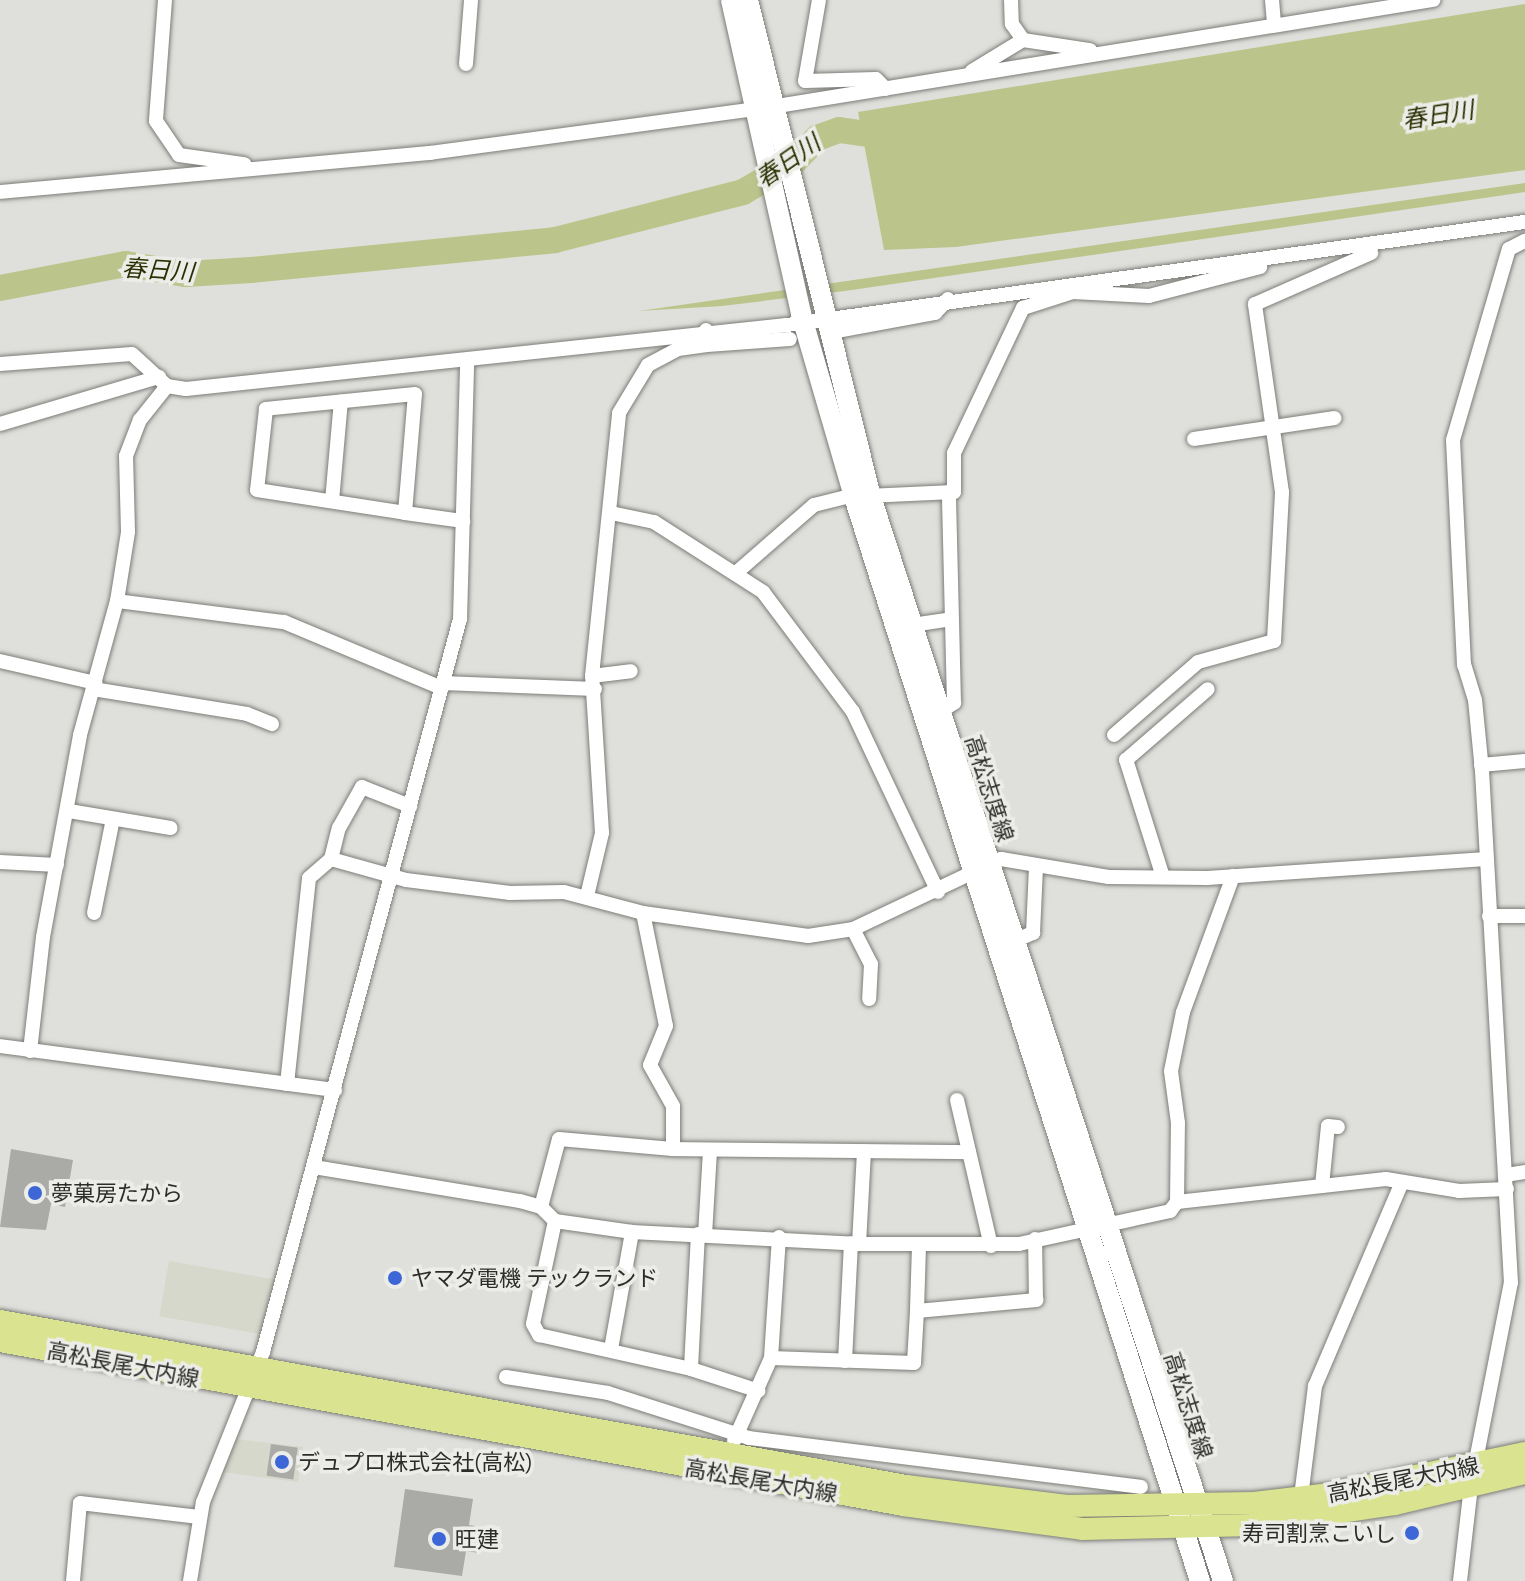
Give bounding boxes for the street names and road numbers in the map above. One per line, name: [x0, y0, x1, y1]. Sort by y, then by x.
street label: 高松志度線: [960, 732, 1020, 844]
street label: 高松長尾大内線: [45, 1336, 201, 1392]
street label: 高松志度線: [1159, 1349, 1219, 1461]
street label: 高松長尾大内線: [1325, 1451, 1481, 1507]
street label: 高松長尾大内線: [683, 1454, 839, 1506]

